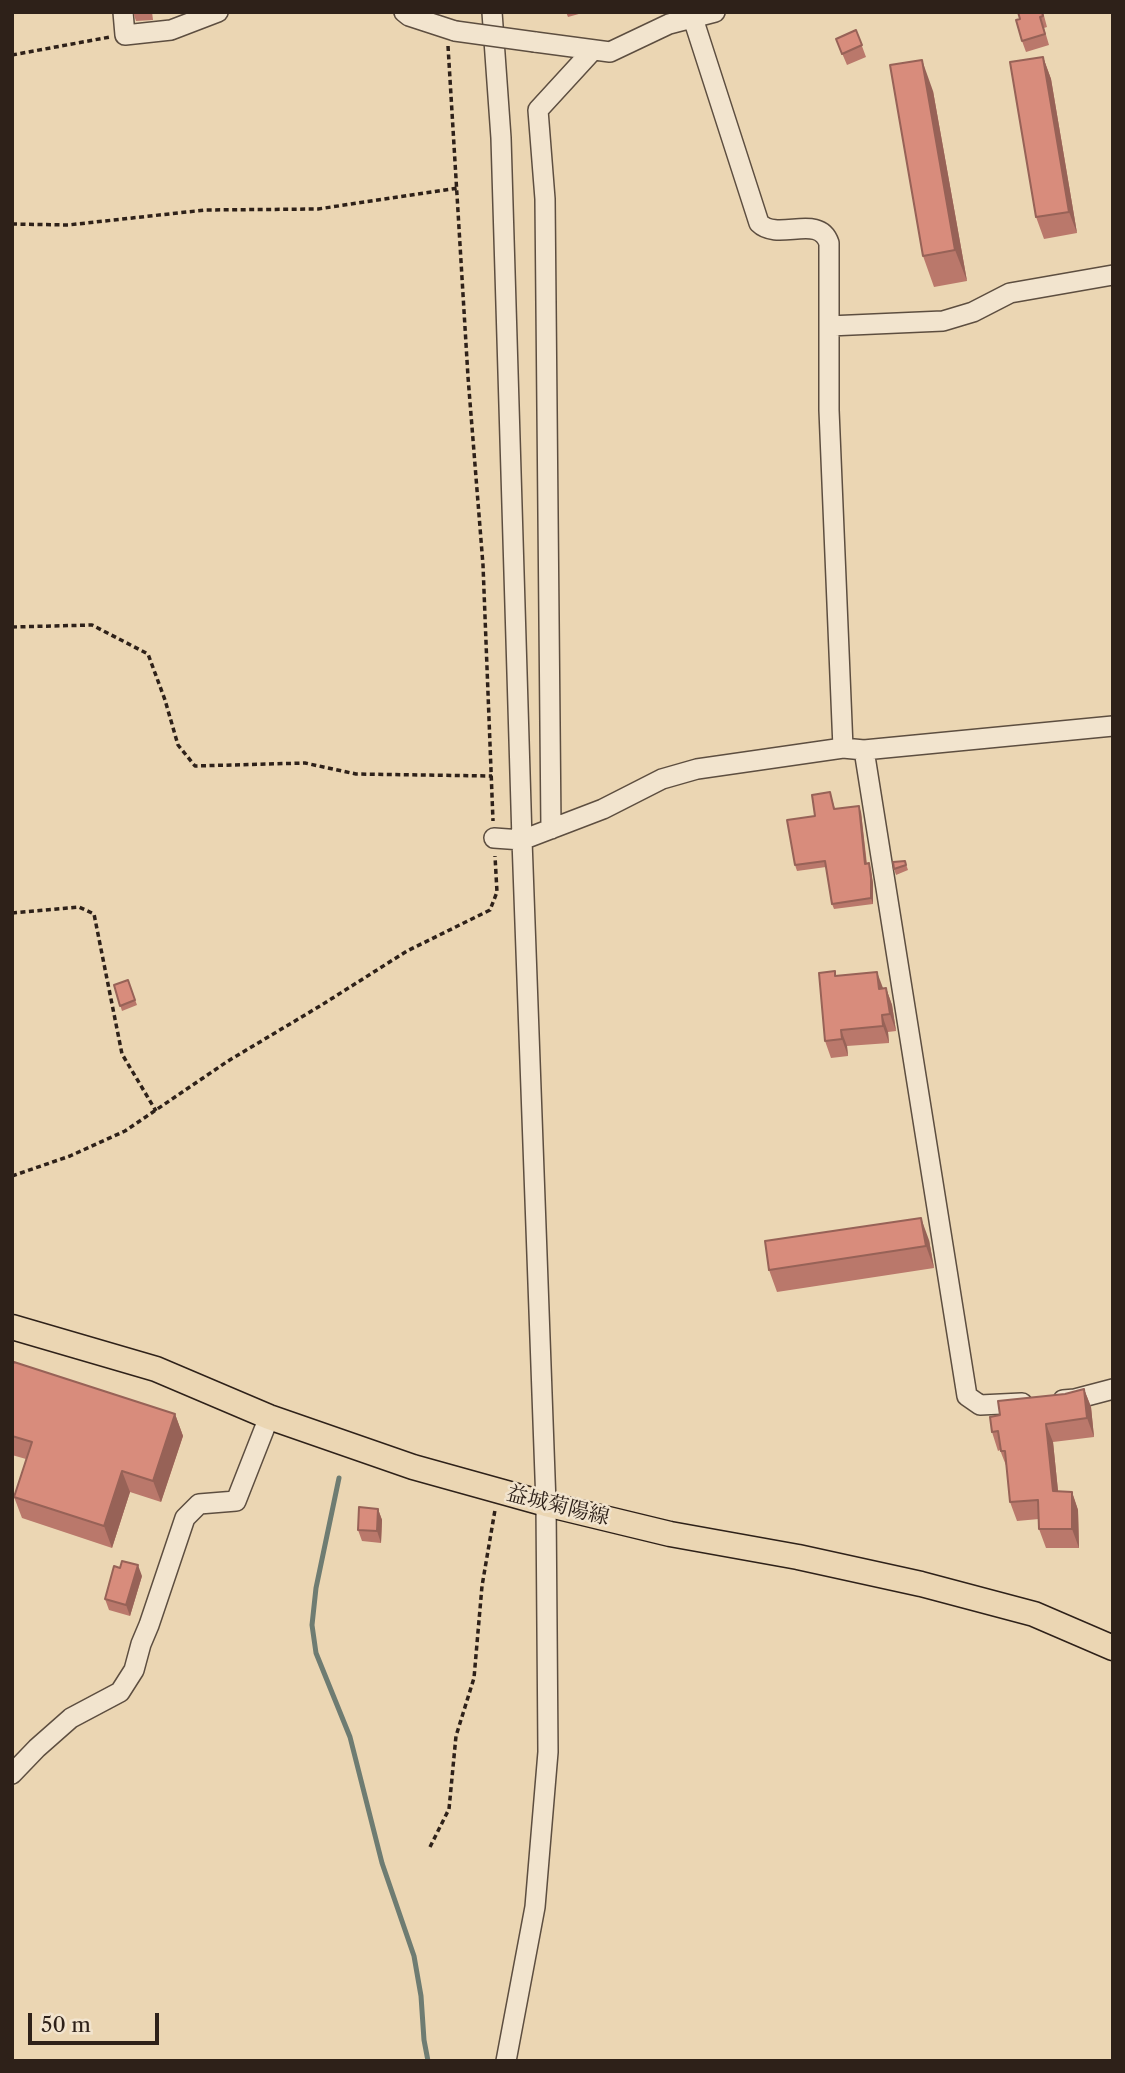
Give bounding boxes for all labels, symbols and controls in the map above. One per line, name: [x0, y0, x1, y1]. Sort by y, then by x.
street label: 益城菊陽線: [504, 1481, 612, 1531]
scale bar: [32, 2000, 163, 2044]
text: 50 m: [41, 2012, 91, 2037]

